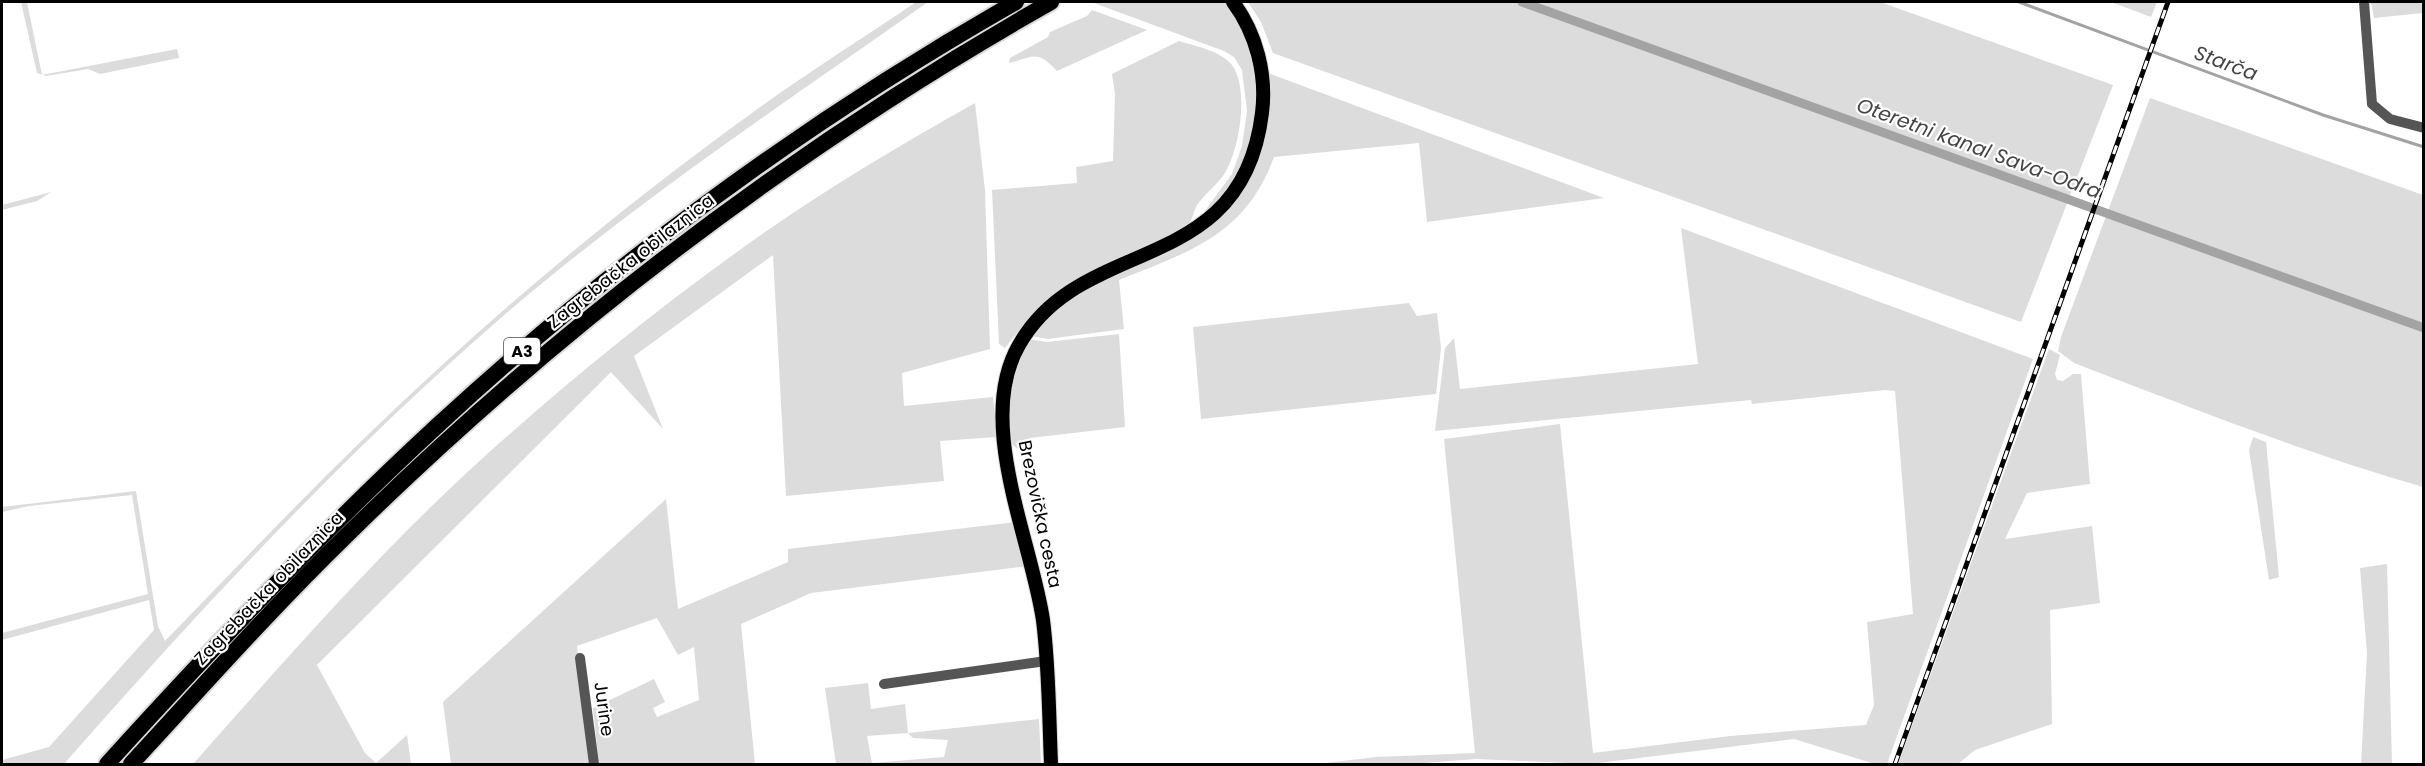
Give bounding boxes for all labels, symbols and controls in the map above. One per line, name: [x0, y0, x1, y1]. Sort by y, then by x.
water label: Starča: [2190, 39, 2262, 87]
water label: Oteretni kanal Sava-Odra: [1853, 91, 2105, 205]
street label: Zagrebačka obilaznica: [542, 188, 719, 334]
road number: A3: [504, 338, 540, 364]
street label: Brezovička cesta: [1013, 438, 1068, 590]
street label: Zagrebačka obilaznica: [188, 505, 349, 670]
street label: Jurine: [588, 680, 621, 738]

